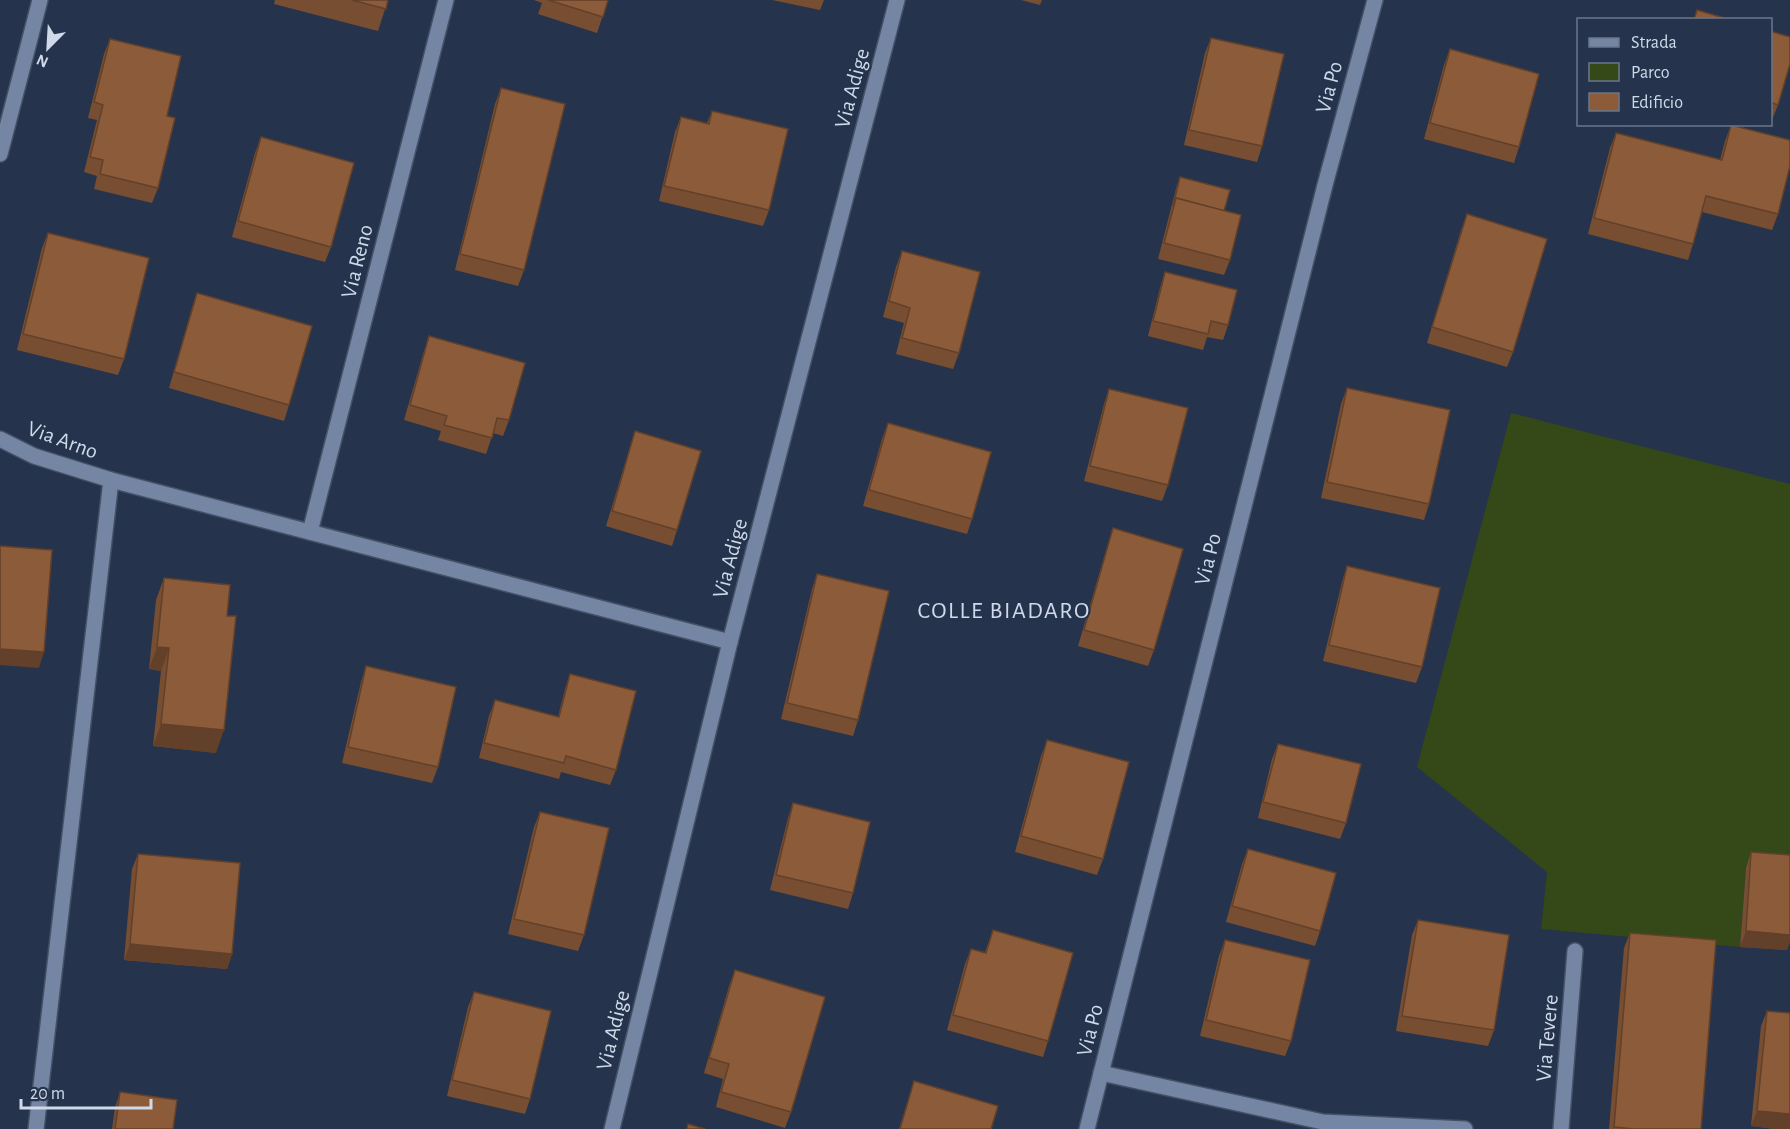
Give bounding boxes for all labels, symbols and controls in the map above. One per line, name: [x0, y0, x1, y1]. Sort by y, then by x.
north arrow: [18, 18, 78, 78]
legend: [1577, 18, 1772, 126]
text: Strada: [1631, 34, 1677, 52]
street label: Via Adige: [831, 46, 873, 130]
text: N: [34, 51, 51, 70]
street label: Via Po: [1312, 59, 1346, 116]
text: Parco: [1631, 64, 1670, 82]
text: Edificio: [1631, 94, 1683, 112]
street label: Via Reno: [337, 222, 377, 300]
street label: Via Arno: [24, 417, 101, 463]
street label: Via Adige: [709, 516, 751, 600]
street label: Via Po: [1191, 531, 1225, 588]
district label: COLLE BIADARO: [917, 599, 1091, 623]
street label: Via Adige: [592, 988, 633, 1072]
street label: Via Tevere: [1532, 994, 1562, 1083]
street label: Via Po: [1073, 1002, 1107, 1059]
scale bar: [21, 1072, 152, 1110]
text: 20 m: [30, 1085, 65, 1103]

